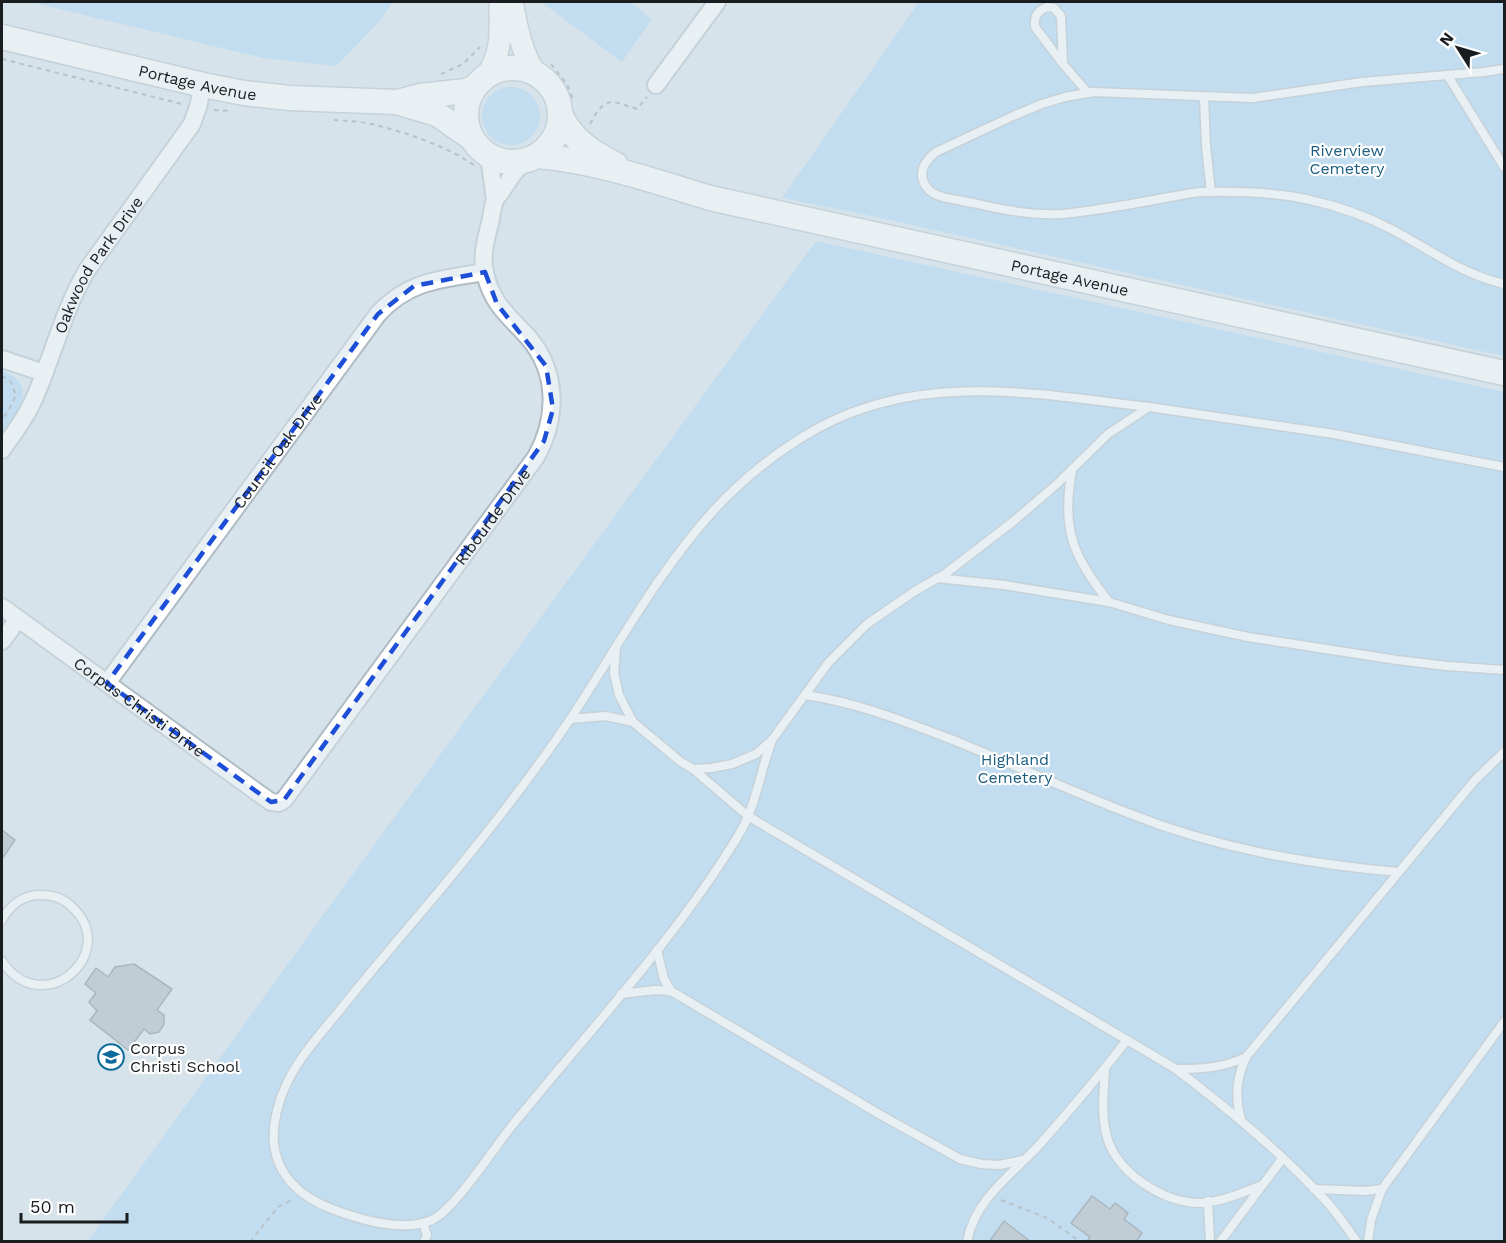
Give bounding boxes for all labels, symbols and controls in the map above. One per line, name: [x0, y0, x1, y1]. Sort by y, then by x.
north arrow: [1428, 18, 1488, 78]
text: N: [1435, 29, 1458, 50]
street label: Portage Avenue: [137, 61, 258, 104]
park label: Riverview Cemetery: [1309, 141, 1385, 178]
street label: Oakwood Park Drive: [51, 193, 147, 336]
street label: Portage Avenue: [1009, 256, 1131, 300]
street label: Council Oak Drive: [229, 390, 327, 513]
street label: Ribourde Drive: [451, 465, 534, 569]
street label: Corpus Christi Drive: [70, 653, 209, 761]
park label: Highland Cemetery: [977, 750, 1053, 787]
place label: Corpus Christi School: [130, 1039, 240, 1076]
school or university icon: Corpus Christi School: [96, 1042, 126, 1072]
scale bar: [21, 1186, 128, 1224]
text: 50 m: [30, 1196, 75, 1217]

